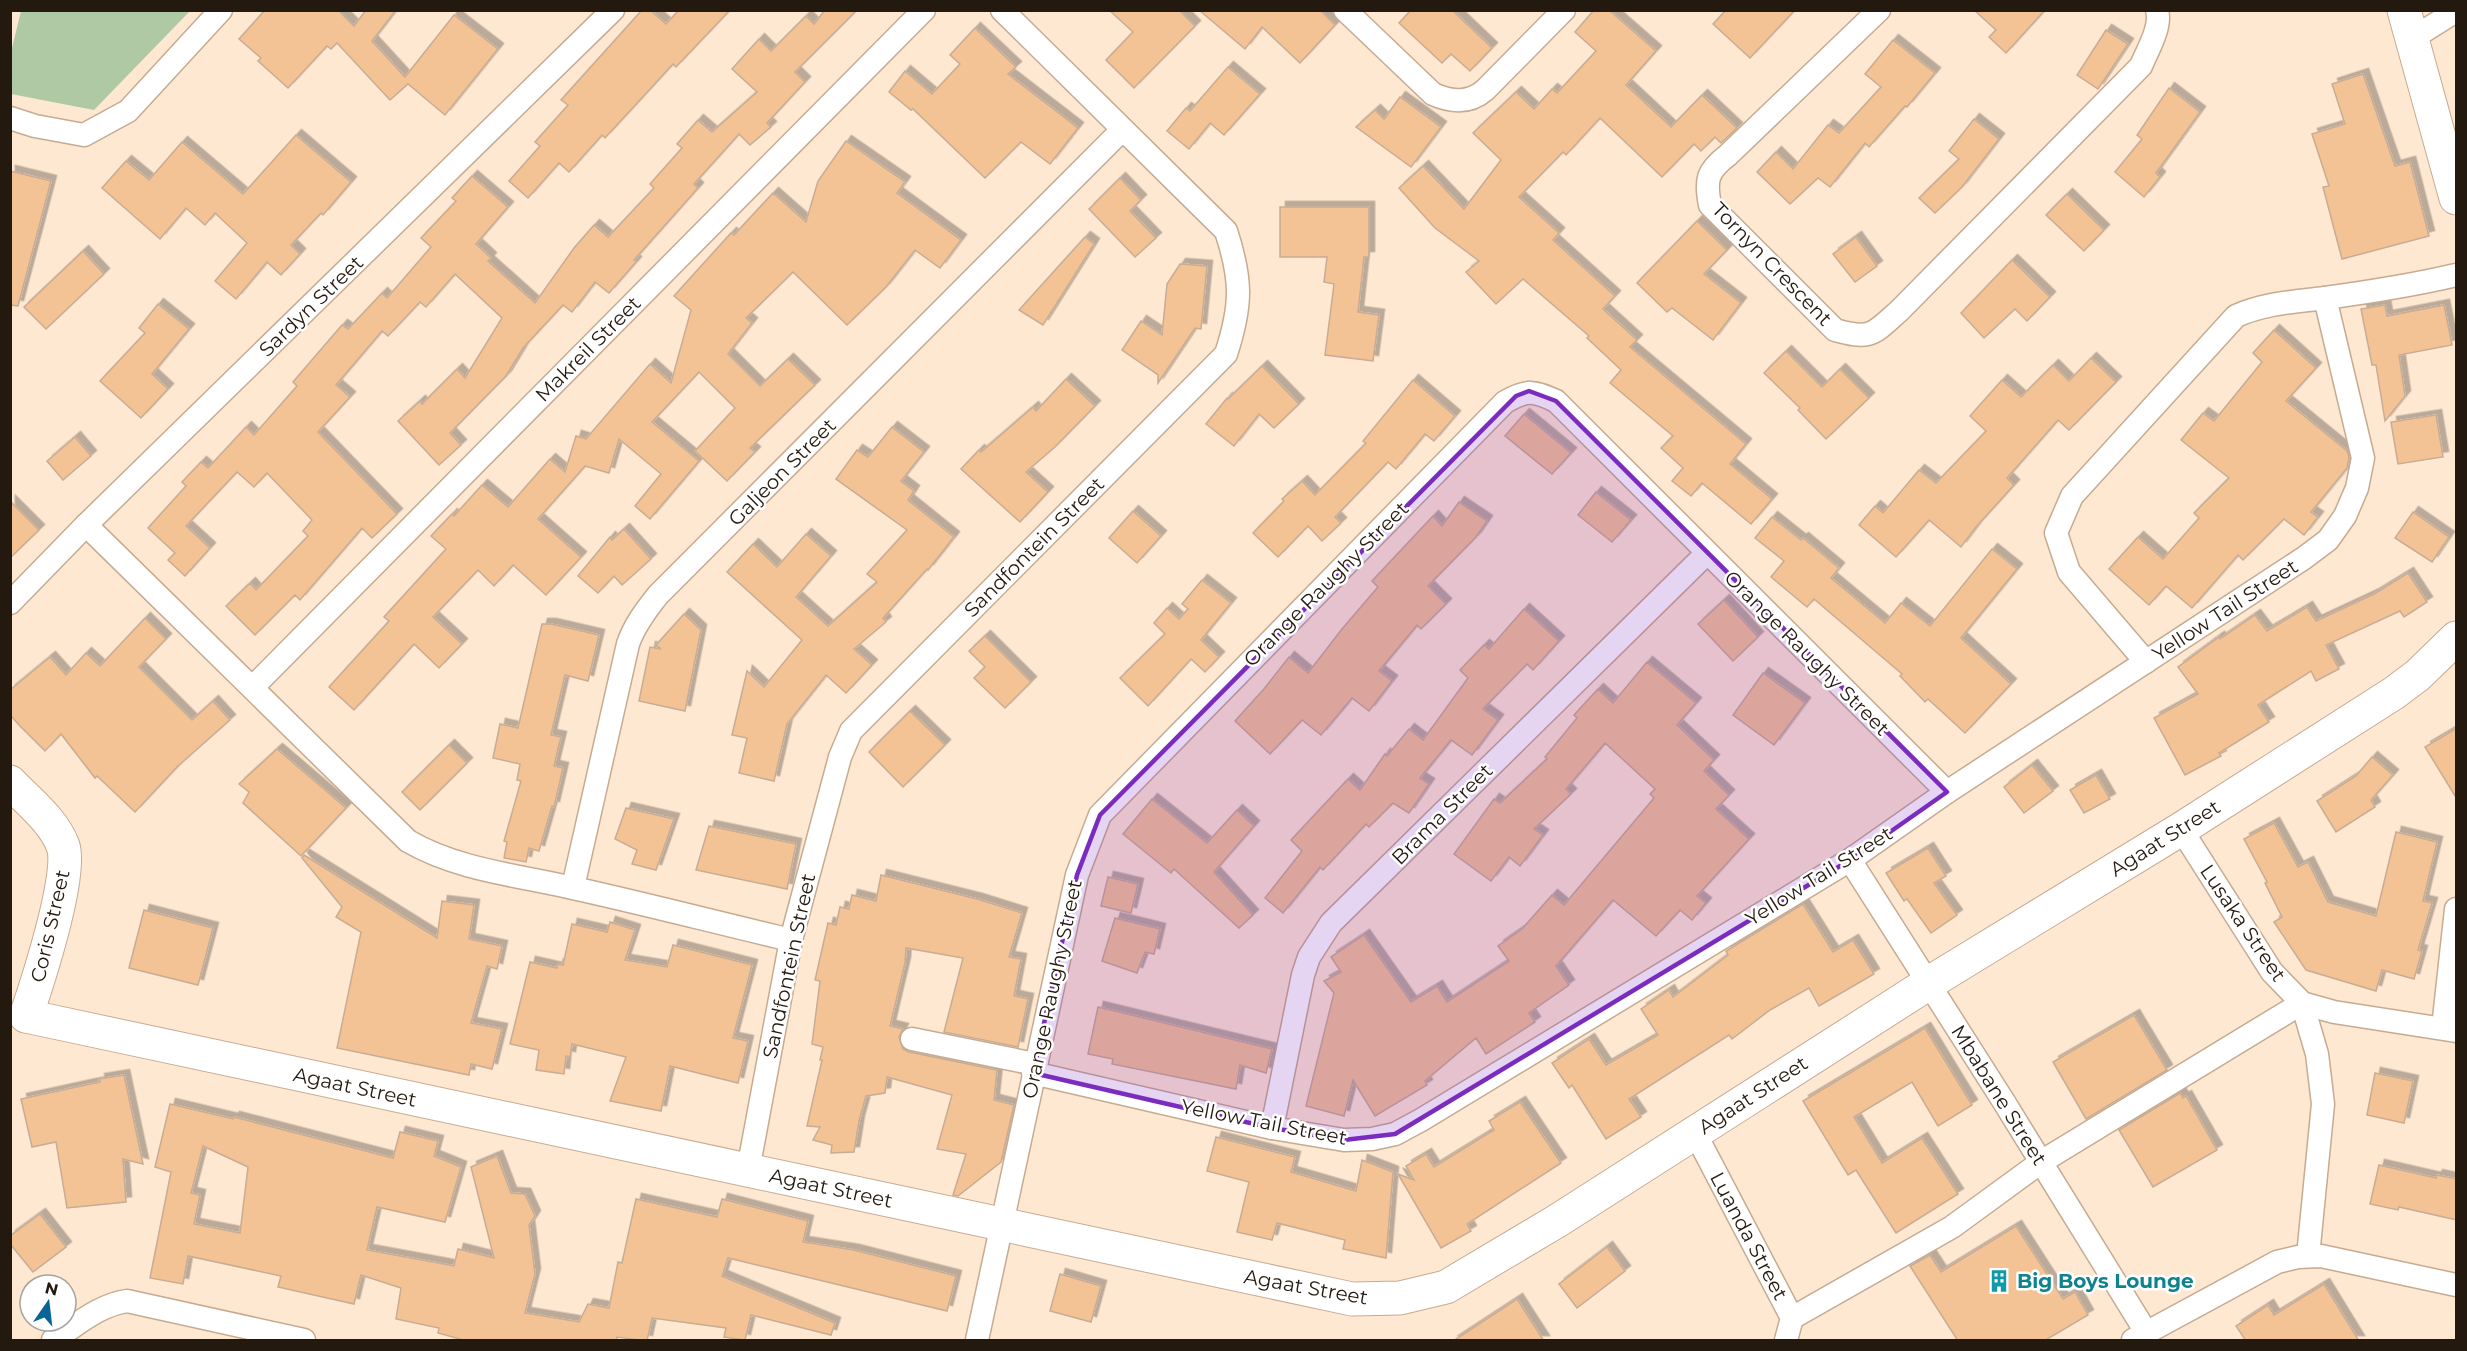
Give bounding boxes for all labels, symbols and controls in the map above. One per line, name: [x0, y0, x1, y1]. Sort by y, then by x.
street label: Tornyn Crescent: [1707, 197, 1837, 331]
street label: Sardyn Street: [254, 250, 368, 362]
street label: Makreil Street: [530, 291, 646, 407]
street label: Galjeon Street: [723, 413, 841, 531]
street label: Sandfontein Street: [959, 472, 1109, 622]
street label: Orange Raughy Street: [1239, 497, 1413, 671]
street label: Yellow Tail Street: [2148, 554, 2302, 666]
street label: Orange Raughy Street: [1720, 566, 1894, 740]
street label: Brama Street: [1387, 759, 1497, 869]
street label: Agaat Street: [2105, 795, 2225, 881]
street label: Yellow Tail Street: [1741, 821, 1897, 931]
street label: Lusaka Street: [2195, 860, 2291, 986]
street label: Coris Street: [25, 867, 75, 985]
street label: Sandfontein Street: [758, 871, 820, 1061]
street label: Orange Raughy Street: [1017, 877, 1087, 1101]
street label: Mbabane Street: [1946, 1020, 2052, 1170]
street label: Agaat Street: [1694, 1051, 1812, 1139]
street label: Agaat Street: [291, 1062, 419, 1112]
street label: Yellow Tail Street: [1179, 1094, 1349, 1150]
street label: Agaat Street: [767, 1163, 895, 1213]
street label: Luanda Street: [1705, 1168, 1793, 1304]
street label: Agaat Street: [1242, 1264, 1370, 1310]
building icon: Big Boys Lounge: [1986, 1268, 2012, 1294]
place label: Big Boys Lounge: [2017, 1269, 2194, 1293]
north arrow: [18, 1273, 78, 1333]
text: N: [43, 1278, 60, 1300]

